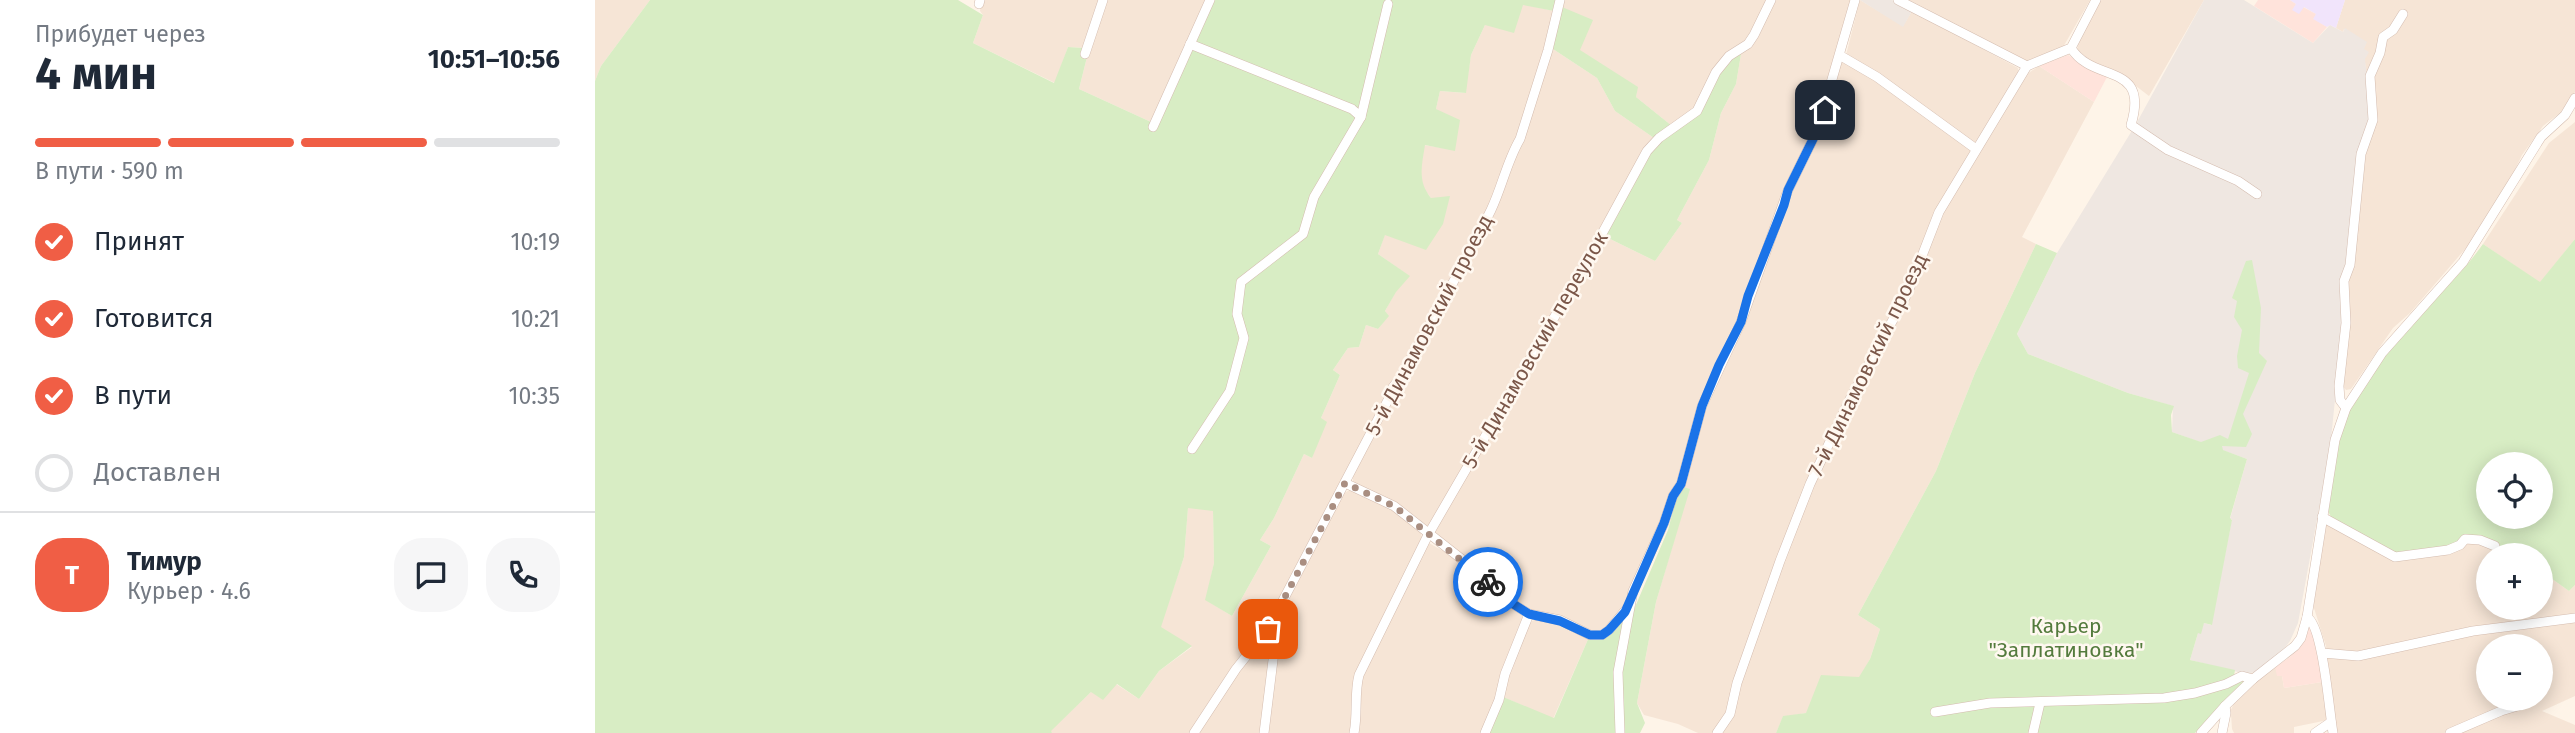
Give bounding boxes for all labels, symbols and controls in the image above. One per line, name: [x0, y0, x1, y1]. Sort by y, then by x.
text: Прибудет через: [35, 20, 206, 48]
text: 10:51–10:56: [428, 44, 560, 75]
text: 4 мин: [35, 46, 157, 101]
pin: [1795, 80, 1855, 140]
icon: home: [1806, 91, 1844, 129]
text: В пути · 590 m: [35, 157, 184, 185]
street label: 5-й Динамовский проезд: [1360, 210, 1498, 440]
icon: check: [35, 223, 73, 261]
text: Принят: [94, 226, 184, 257]
street label: 5-й Динамовский переулок: [1456, 227, 1614, 473]
text: 10:19: [511, 228, 560, 256]
street label: 7-й Динамовский проезд: [1803, 249, 1933, 481]
icon: check: [35, 300, 73, 338]
text: Готовится: [94, 303, 214, 334]
text: 10:21: [511, 305, 560, 333]
icon: check: [35, 377, 73, 415]
text: В пути: [94, 380, 172, 411]
text: 10:35: [508, 382, 560, 410]
map controls: [2476, 452, 2553, 711]
button: locate: [2476, 452, 2553, 529]
text: Доставлен: [94, 457, 221, 488]
button: chat: [394, 538, 468, 612]
button: phone: [486, 538, 560, 612]
button: +: [2476, 543, 2553, 620]
text: Тимур: [127, 546, 202, 577]
courier: [1453, 547, 1523, 617]
text: Т: [65, 560, 79, 591]
icon: bike: [1469, 563, 1507, 601]
text: Курьер · 4.6: [127, 577, 251, 605]
pin: [1238, 599, 1298, 659]
icon: bag: [1249, 610, 1287, 648]
park label: Карьер "Заплатиновка": [1988, 613, 2144, 663]
button: −: [2476, 634, 2553, 711]

